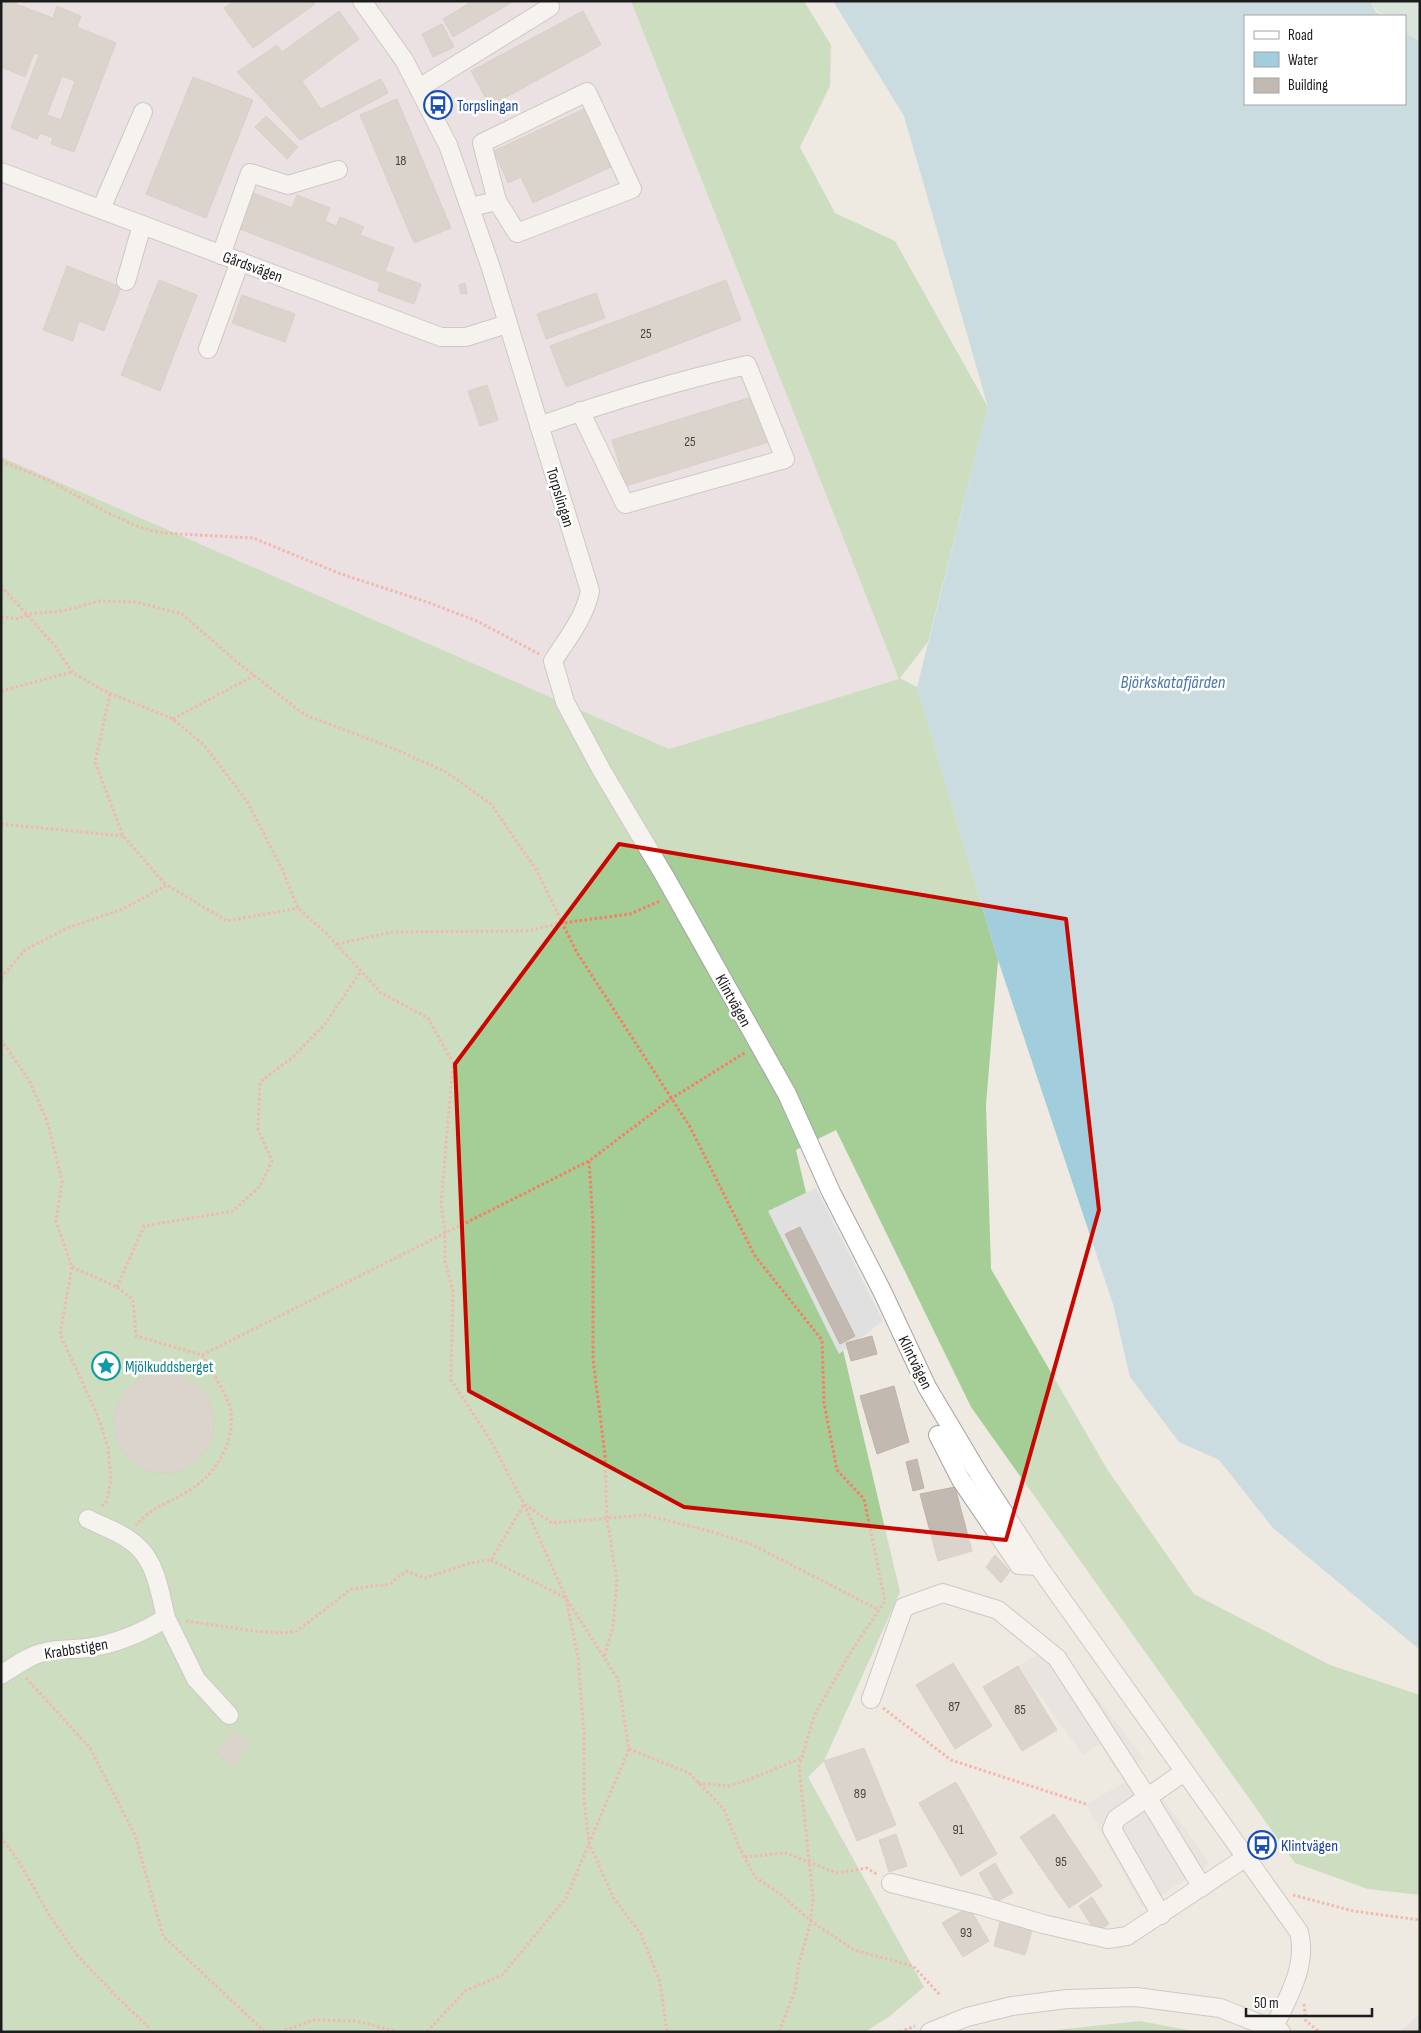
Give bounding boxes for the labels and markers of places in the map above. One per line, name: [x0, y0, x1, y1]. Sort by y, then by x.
bus stop icon: Torpslingan: [423, 90, 453, 120]
place label: Torpslingan: [457, 97, 518, 116]
place icon: Mjölkuddsberget: [91, 1351, 121, 1381]
place label: Mjölkuddsberget: [125, 1358, 214, 1377]
bus stop icon: Klintvägen: [1247, 1830, 1277, 1860]
place label: Klintvägen: [1281, 1837, 1338, 1856]

